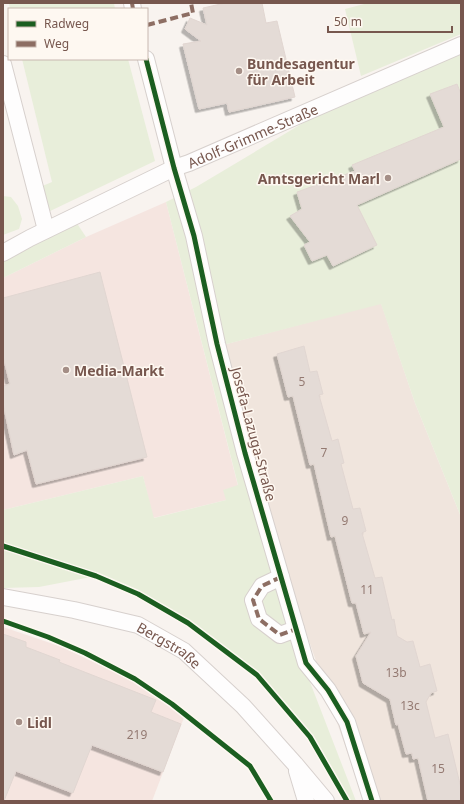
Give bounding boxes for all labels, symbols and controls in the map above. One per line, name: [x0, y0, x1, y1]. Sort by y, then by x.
legend: [8, 8, 148, 60]
scale bar: [328, 8, 452, 34]
text: 50 m: [334, 13, 362, 30]
text: Radweg: [44, 15, 89, 32]
text: Weg: [44, 35, 69, 52]
place label: Bundesagentur für Arbeit: [247, 54, 356, 89]
marker: Bundesagentur für Arbeit: [234, 66, 244, 76]
street label: Adolf-Grimme-Straße: [184, 99, 321, 172]
place label: Amtsgericht Marl: [258, 169, 380, 188]
marker: Amtsgericht Marl: [383, 173, 393, 183]
place label: Media-Markt: [74, 361, 164, 380]
street label: Josefa-Lazuga-Straße: [226, 363, 281, 503]
marker: Media-Markt: [61, 365, 71, 375]
house number: 5: [299, 373, 306, 390]
house number: 7: [321, 444, 328, 461]
house number: 9: [342, 512, 349, 529]
house number: 11: [360, 581, 374, 598]
street label: Bergstraße: [134, 617, 206, 672]
house number: 13b: [385, 664, 407, 681]
house number: 13c: [400, 697, 420, 714]
place label: Lidl: [27, 713, 52, 732]
marker: Lidl: [14, 717, 24, 727]
house number: 219: [127, 726, 147, 743]
house number: 15: [431, 760, 445, 777]

